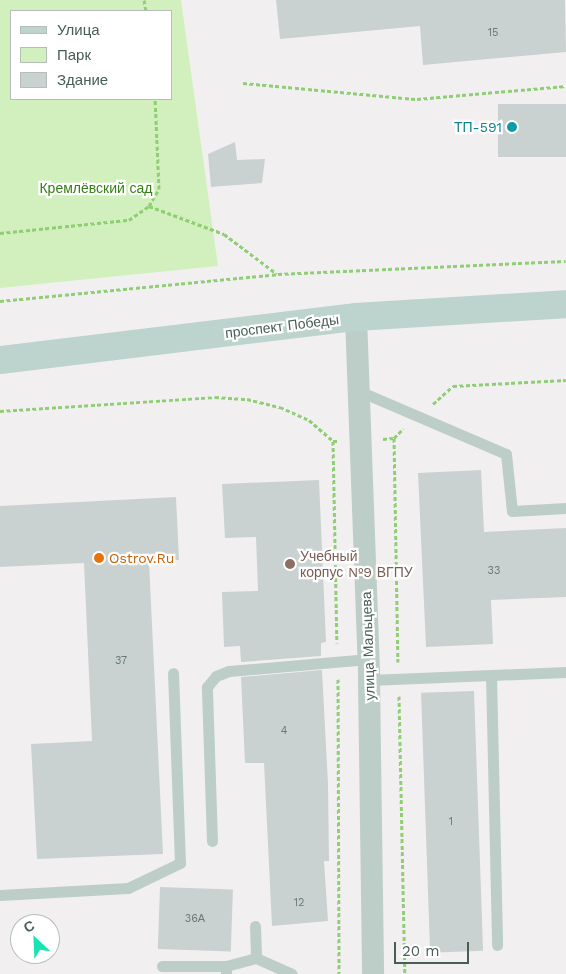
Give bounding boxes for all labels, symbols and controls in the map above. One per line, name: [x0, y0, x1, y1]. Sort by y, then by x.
legend: [10, 10, 172, 100]
text: Улица: [57, 21, 100, 39]
house number: 15: [488, 26, 498, 40]
text: Парк: [57, 46, 91, 64]
text: Здание: [57, 71, 108, 89]
place label: ТП-591: [454, 119, 502, 135]
marker: ТП-591: [506, 121, 518, 133]
park label: Кремлёвский сад: [39, 180, 153, 196]
street label: проспект Победы: [224, 311, 340, 341]
place label: Учебный корпус №9 ВГПУ: [300, 548, 413, 580]
place label: Ostrov.Ru: [109, 550, 174, 566]
marker: Ostrov.Ru: [93, 552, 105, 564]
marker: Учебный корпус №9 ВГПУ: [284, 558, 296, 570]
house number: 33: [488, 564, 500, 578]
street label: улица Мальцева: [358, 591, 378, 701]
house number: 37: [115, 654, 127, 668]
house number: 4: [281, 724, 287, 738]
house number: 1: [449, 815, 453, 829]
house number: 12: [294, 896, 304, 910]
house number: 36А: [185, 912, 205, 926]
north arrow: [10, 914, 60, 964]
text: С: [21, 917, 37, 936]
scale bar: [396, 932, 471, 964]
text: 20 m: [402, 942, 440, 960]

